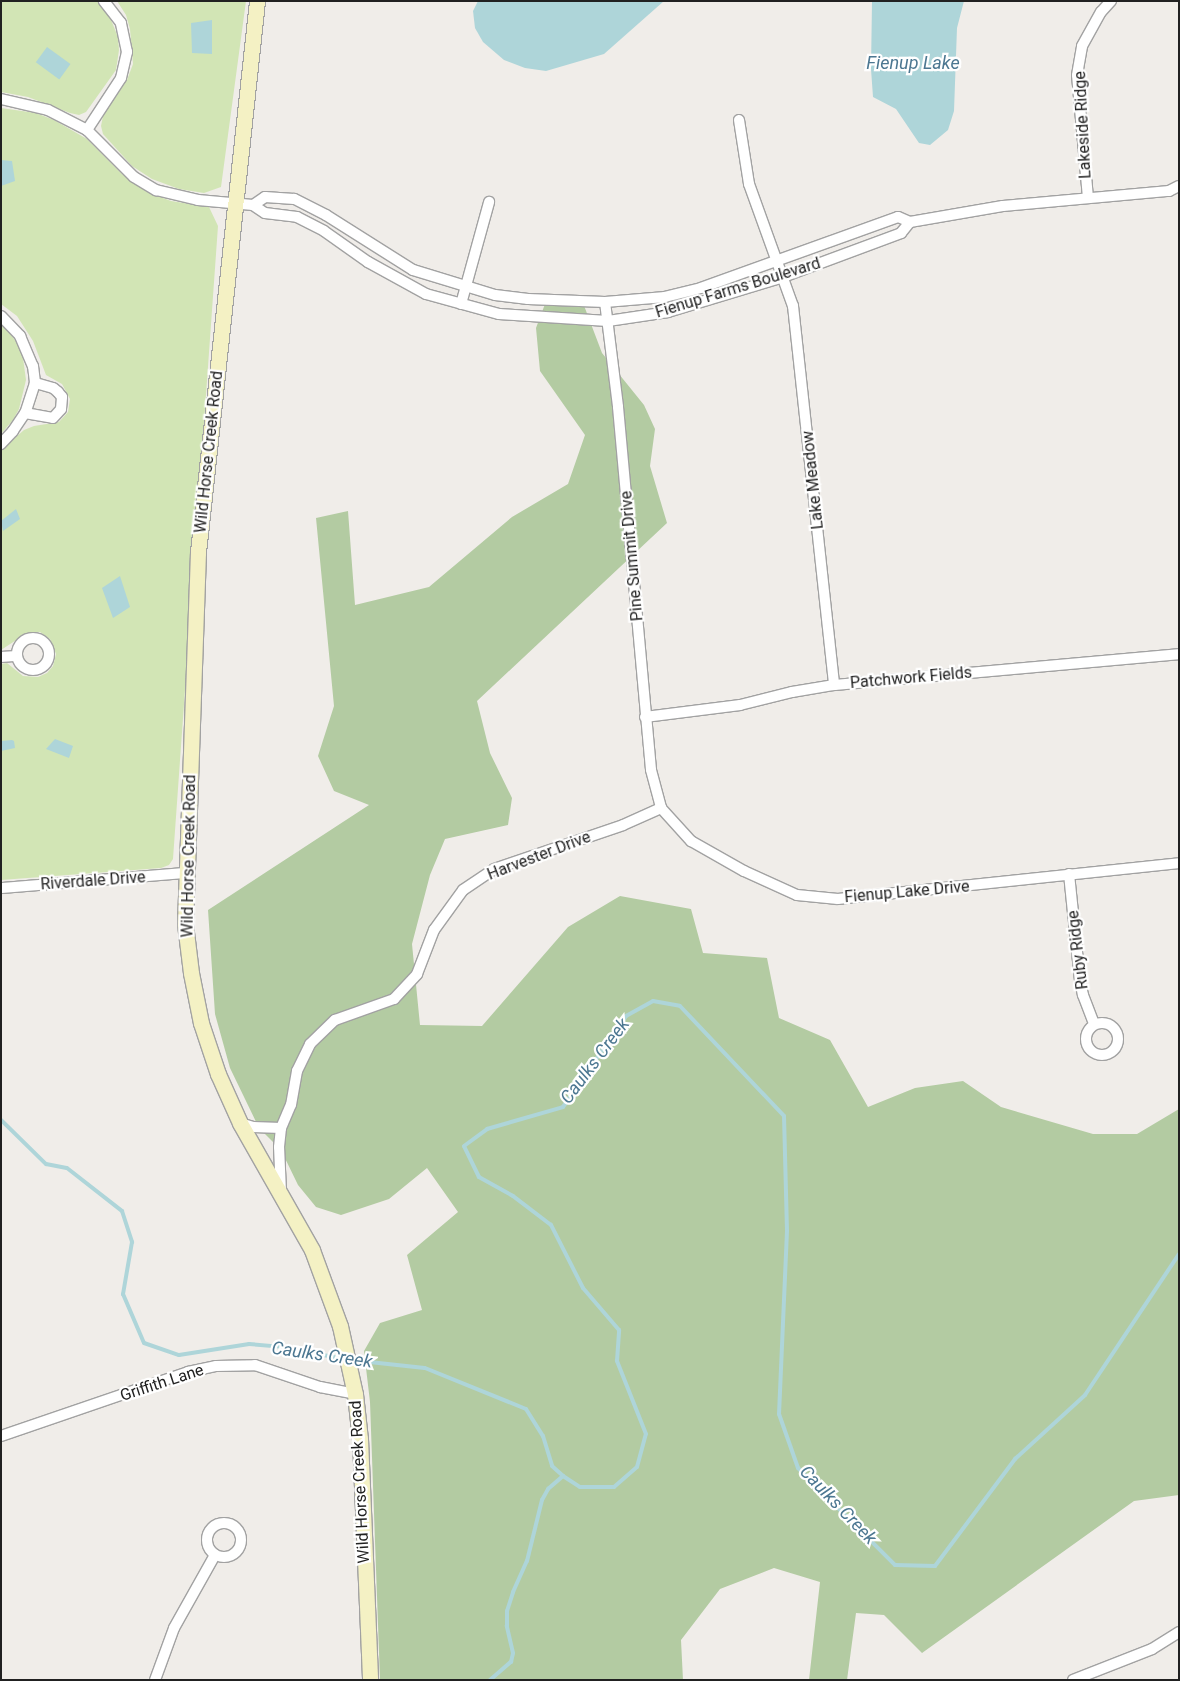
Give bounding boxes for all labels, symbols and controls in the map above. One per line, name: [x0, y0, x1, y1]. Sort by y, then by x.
water label: Fienup Lake: [866, 52, 960, 74]
street label: Lakeside Ridge: [1071, 71, 1095, 179]
street label: Fienup Farms Boulevard: [653, 254, 823, 322]
street label: Wild Horse Creek Road: [191, 370, 227, 534]
street label: Lake Meadow: [798, 430, 828, 530]
street label: Pine Summit Drive: [617, 490, 647, 622]
street label: Patchwork Fields: [849, 663, 973, 693]
street label: Wild Horse Creek Road: [178, 774, 200, 938]
street label: Harvester Drive: [485, 827, 593, 885]
street label: Riverdale Drive: [40, 868, 146, 894]
street label: Fienup Lake Drive: [844, 877, 970, 907]
street label: Ruby Ridge: [1064, 909, 1092, 991]
water label: Caulks Creek: [556, 1014, 634, 1108]
water label: Caulks Creek: [270, 1337, 374, 1373]
street label: Griffith Lane: [118, 1361, 206, 1405]
street label: Wild Horse Creek Road: [346, 1400, 374, 1564]
water label: Caulks Creek: [795, 1461, 881, 1549]

